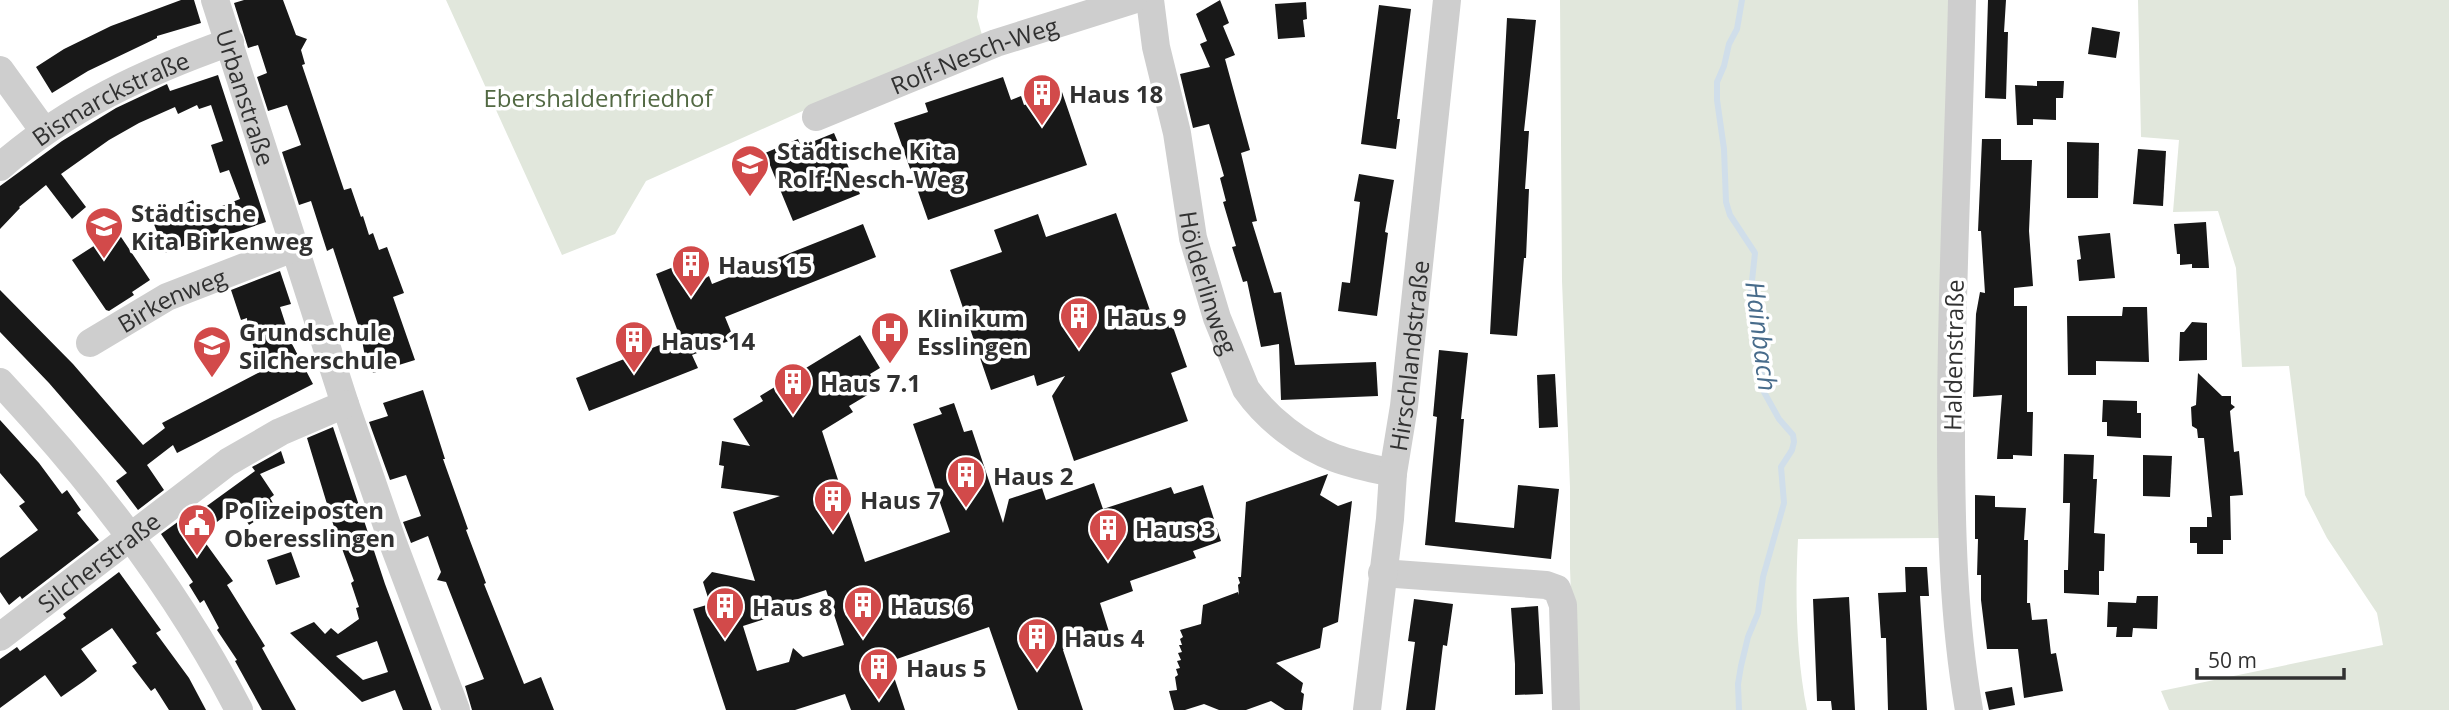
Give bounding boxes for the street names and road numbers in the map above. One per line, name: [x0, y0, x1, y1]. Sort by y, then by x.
street label: Rolf-Nesch-Weg: [885, 8, 1062, 101]
street label: Urbanstraße: [209, 25, 284, 170]
street label: Bismarckstraße: [25, 43, 194, 153]
street label: Hölderlinweg: [1173, 209, 1246, 359]
street label: Birkenweg: [111, 259, 231, 340]
street label: Hirschlandstraße: [1380, 259, 1436, 453]
street label: Haldenstraße: [1935, 279, 1971, 431]
street label: Silcherstraße: [30, 504, 166, 619]

